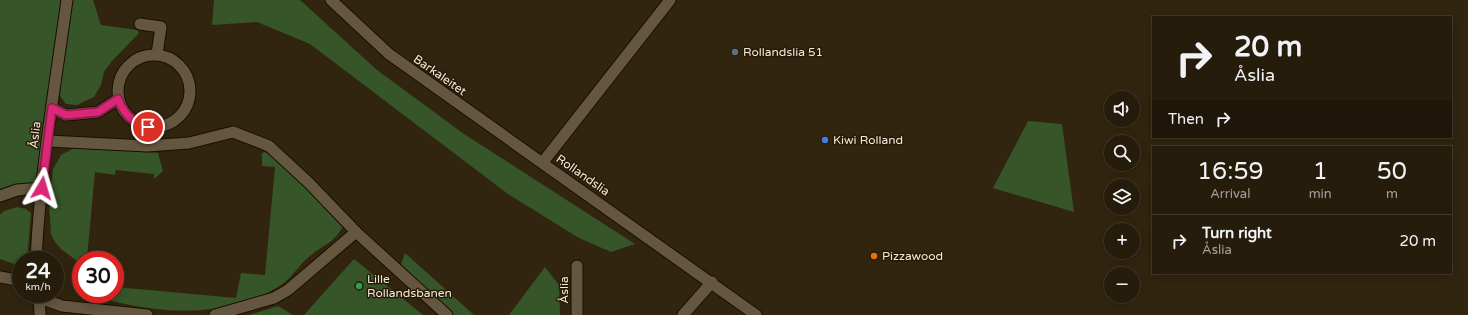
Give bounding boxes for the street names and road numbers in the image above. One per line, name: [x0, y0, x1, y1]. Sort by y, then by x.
street label: Barkaleitet: [411, 52, 470, 99]
street label: Åslia: [26, 121, 44, 149]
street label: Rollandslia: [554, 152, 612, 198]
street label: Åslia: [557, 276, 571, 304]

